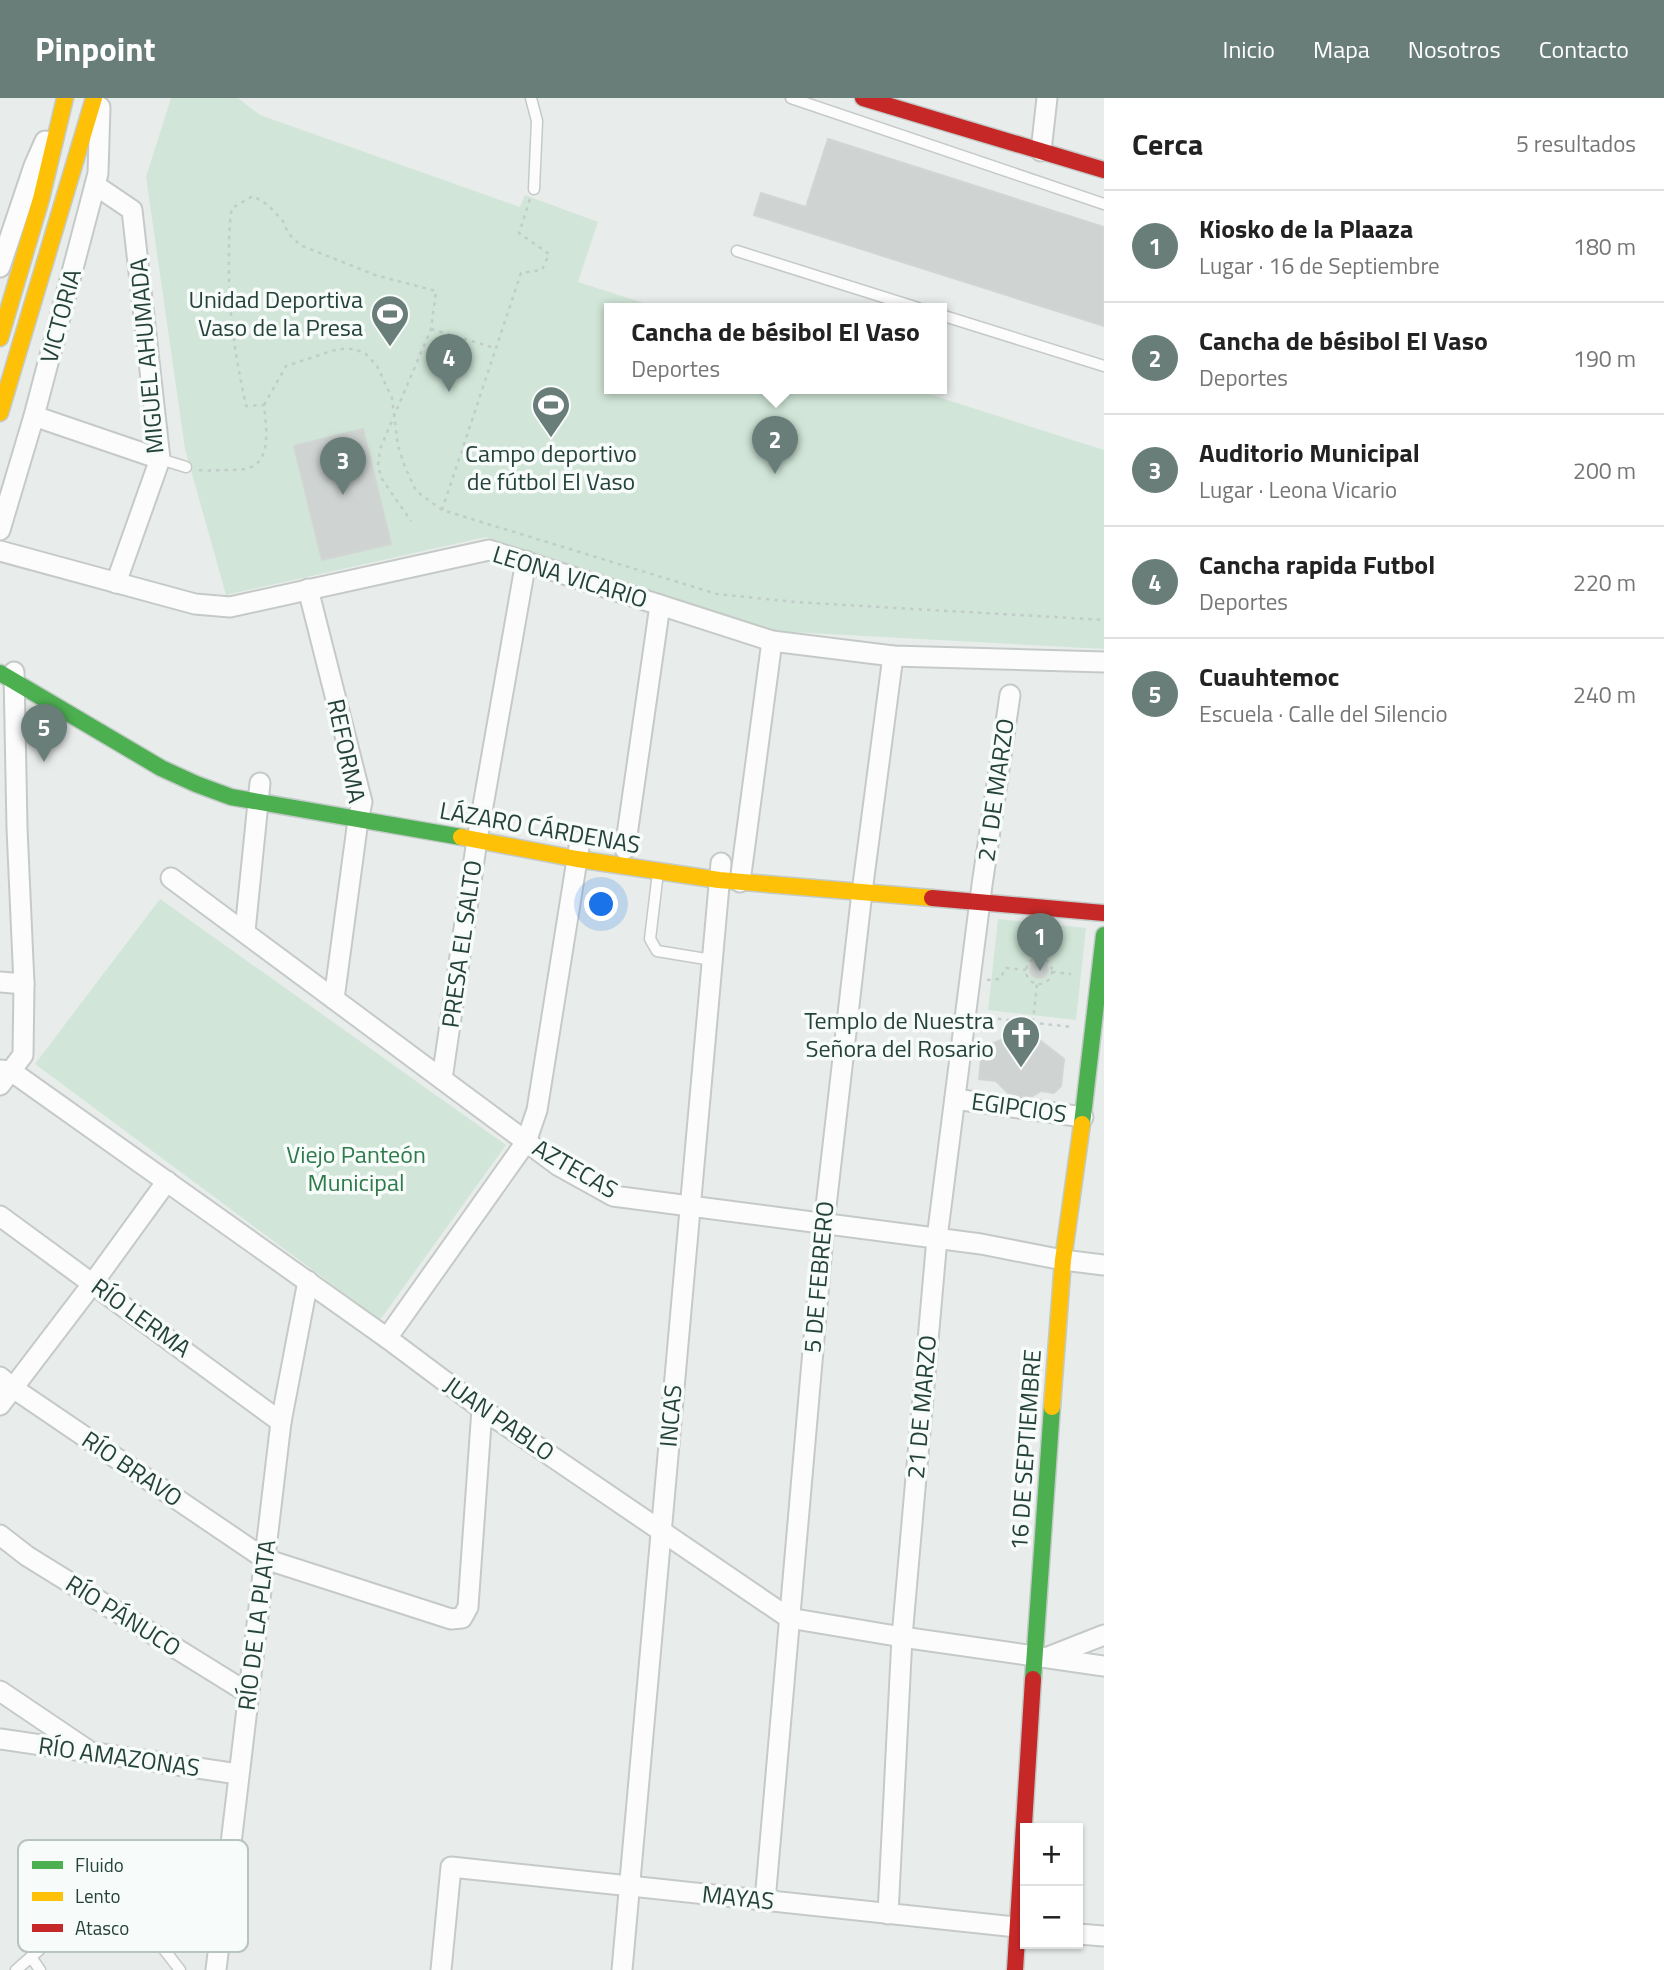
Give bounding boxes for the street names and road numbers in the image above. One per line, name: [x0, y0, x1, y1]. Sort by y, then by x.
street label: MIGUEL AHUMADA: [120, 257, 172, 455]
street label: VICTORIA: [30, 265, 90, 367]
street label: LEONA VICARIO: [489, 535, 652, 617]
street label: REFORMA: [318, 695, 376, 806]
street label: 21 DE MARZO: [967, 716, 1023, 864]
street label: LÁZARO CÁRDENAS: [437, 792, 643, 862]
street label: PRESA EL SALTO: [431, 858, 491, 1030]
street label: EGIPCIOS: [969, 1083, 1069, 1132]
street label: AZTECAS: [526, 1129, 625, 1207]
street label: 5 DE FEBRERO: [793, 1200, 843, 1354]
street label: RÍO LERMA: [84, 1269, 199, 1366]
street label: 21 DE MARZO: [897, 1334, 945, 1480]
street label: 16 DE SEPTIEMBRE: [1000, 1348, 1050, 1552]
street label: JUAN PABLO: [437, 1367, 562, 1469]
street label: INCAS: [649, 1383, 691, 1449]
street label: RÍO BRAVO: [75, 1421, 190, 1515]
street label: RÍO DE LA PLATA: [228, 1538, 284, 1712]
street label: RÍO PÁNUCO: [59, 1565, 188, 1665]
street label: RÍO AMAZONAS: [36, 1727, 202, 1785]
street label: MAYAS: [700, 1875, 776, 1919]

